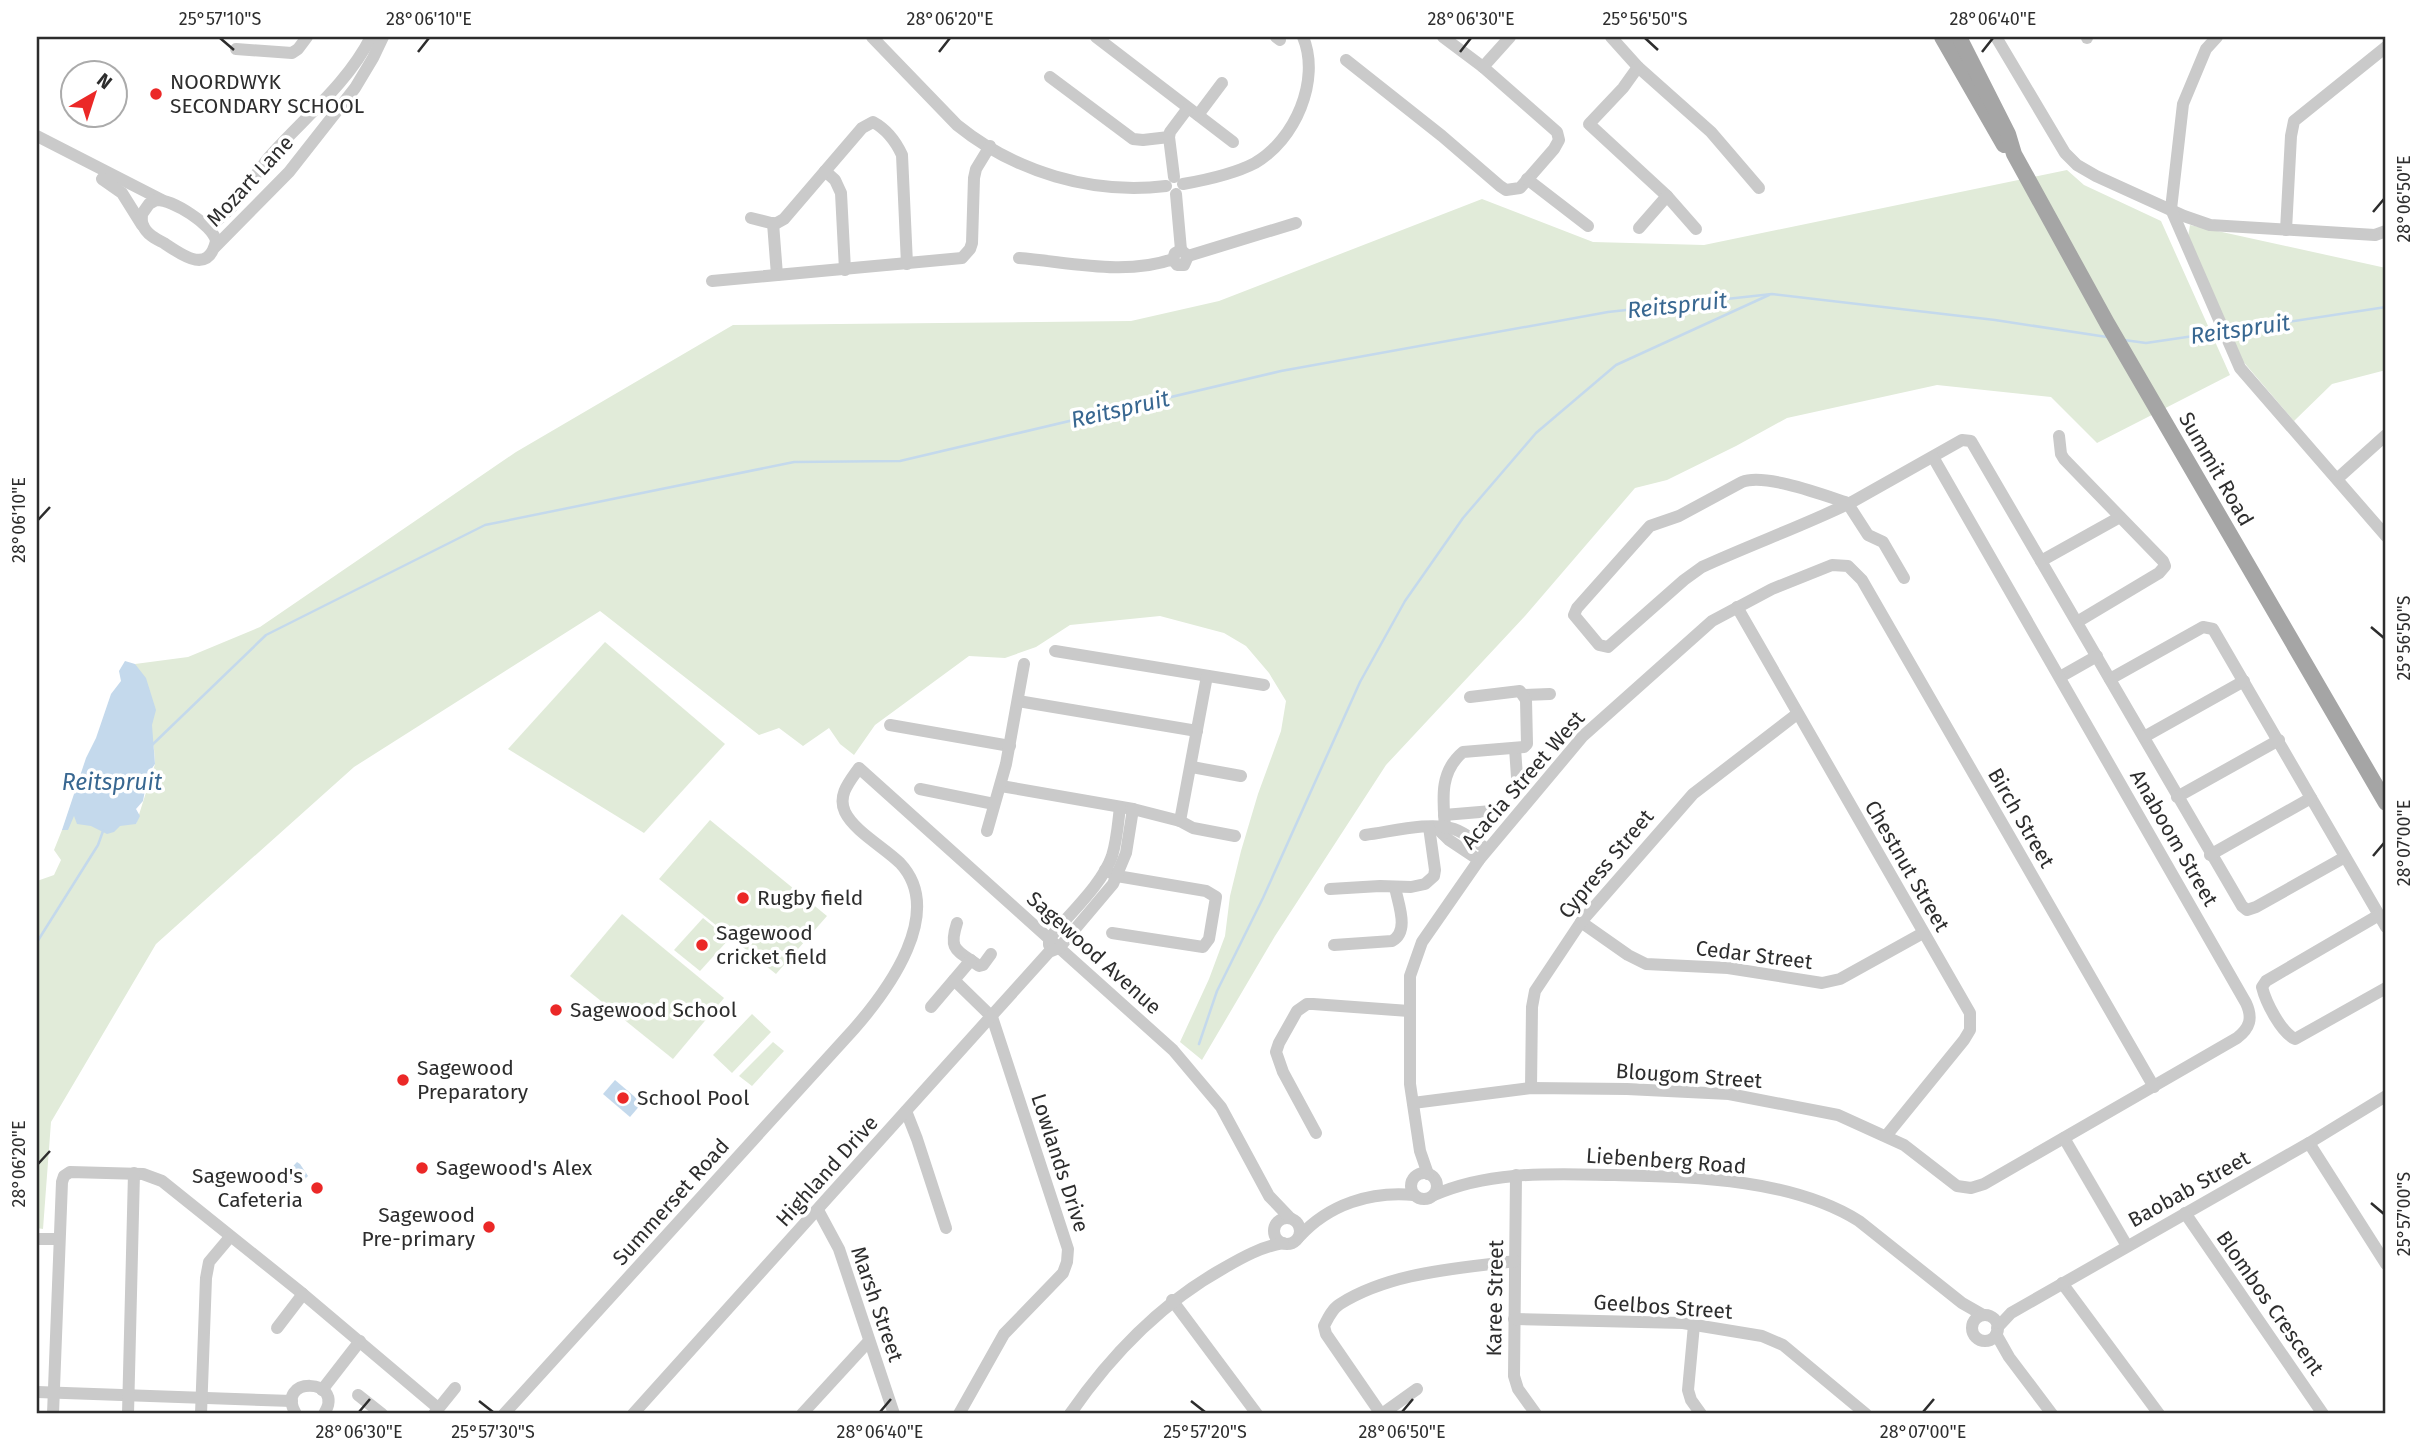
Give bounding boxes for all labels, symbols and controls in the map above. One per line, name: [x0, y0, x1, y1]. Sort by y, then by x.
text: 25°57'10"S: [179, 8, 261, 30]
text: 28°06'10"E: [386, 8, 472, 30]
text: 28°06'20"E: [906, 8, 994, 30]
text: 28°06'30"E: [1427, 8, 1515, 30]
text: 25°56'50"S: [1602, 8, 1688, 30]
text: 28°06'40"E: [1950, 8, 2037, 30]
north arrow: [60, 60, 130, 130]
text: N: [92, 68, 117, 94]
place label: NOORDWYK SECONDARY SCHOOL: [170, 69, 365, 119]
marker: NOORDWYK SECONDARY SCHOOL: [148, 86, 164, 102]
street label: Mozart Lane: [201, 130, 299, 232]
text: 28°06'50"E: [2393, 155, 2415, 243]
water label: Reitspruit: [1626, 286, 1729, 324]
water label: Reitspruit: [2188, 308, 2292, 350]
water label: Reitspruit: [1068, 384, 1173, 434]
street label: Summit Road: [2173, 407, 2259, 531]
text: 28°06'10"E: [8, 477, 30, 563]
text: 25°56'50"S: [2393, 595, 2415, 681]
street label: Acacia Street West: [1456, 705, 1590, 854]
street label: Birch Street: [1982, 763, 2060, 873]
street label: Anaboom Street: [2124, 765, 2224, 911]
water label: Reitspruit: [62, 768, 163, 796]
street label: Chestnut Street: [1859, 796, 1955, 937]
text: 28°07'00"E: [2393, 800, 2415, 886]
street label: Cypress Street: [1553, 804, 1659, 924]
place label: Rugby field: [757, 885, 863, 911]
street label: Sagewood Avenue: [1021, 886, 1167, 1020]
marker: Rugby field: [735, 890, 751, 906]
place label: Sagewood cricket field: [716, 920, 827, 970]
street label: Cedar Street: [1694, 935, 1814, 975]
marker: Sagewood cricket field: [694, 937, 710, 953]
place label: Sagewood School: [570, 997, 737, 1023]
marker: Sagewood School: [548, 1002, 564, 1018]
place label: Sagewood Preparatory: [417, 1055, 529, 1105]
street label: Blougom Street: [1615, 1058, 1763, 1094]
marker: Sagewood Preparatory: [395, 1072, 411, 1088]
place label: School Pool: [637, 1085, 749, 1111]
marker: School Pool: [615, 1090, 631, 1106]
street label: Lowlands Drive: [1025, 1090, 1095, 1236]
street label: Highland Drive: [770, 1110, 884, 1232]
text: 28°06'20"E: [8, 1120, 30, 1208]
street label: Summerset Road: [607, 1133, 735, 1271]
street label: Liebenberg Road: [1585, 1142, 1747, 1180]
street label: Baobab Street: [2124, 1145, 2255, 1233]
place label: Sagewood's Alex: [436, 1155, 593, 1181]
marker: Sagewood's Alex: [414, 1160, 430, 1176]
place label: Sagewood's Cafeteria: [192, 1163, 303, 1213]
text: 25°57'00"S: [2393, 1172, 2415, 1256]
marker: Sagewood's Cafeteria: [309, 1180, 325, 1196]
place label: Sagewood Pre-primary: [361, 1202, 476, 1252]
marker: Sagewood Pre-primary: [481, 1219, 497, 1235]
street label: Blombos Crescent: [2211, 1226, 2330, 1381]
street label: Karee Street: [1481, 1239, 1509, 1356]
street label: Marsh Street: [845, 1243, 909, 1365]
street label: Geelbos Street: [1593, 1289, 1734, 1325]
text: 28°06'30"E: [315, 1421, 403, 1443]
text: 25°57'30"S: [451, 1421, 535, 1443]
text: 28°06'40"E: [837, 1421, 924, 1443]
text: 25°57'20"S: [1163, 1421, 1247, 1443]
text: 28°06'50"E: [1358, 1421, 1446, 1443]
text: 28°07'00"E: [1880, 1421, 1966, 1443]

